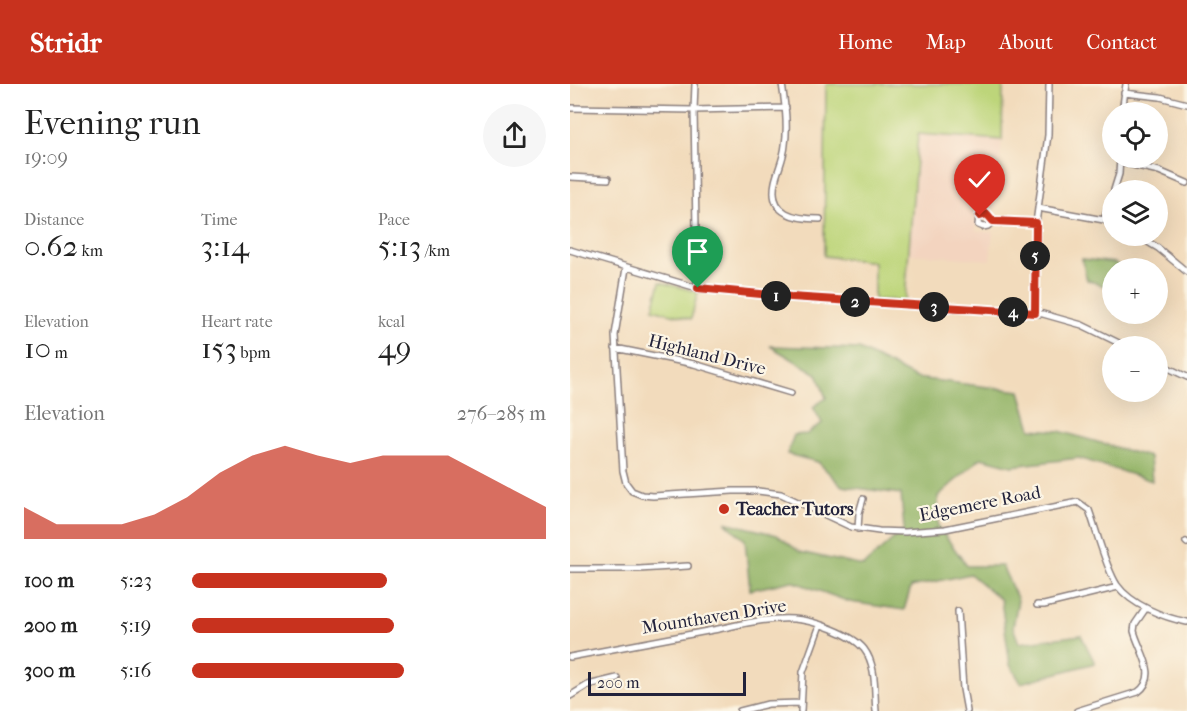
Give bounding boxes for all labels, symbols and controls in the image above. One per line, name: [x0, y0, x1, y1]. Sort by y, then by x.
text: Stridr: [30, 26, 102, 59]
text: Home: [838, 30, 893, 54]
text: Map: [926, 30, 966, 54]
text: About: [999, 30, 1053, 54]
text: Contact: [1086, 30, 1157, 54]
map controls: [1102, 102, 1168, 402]
button: locate: [1102, 102, 1168, 168]
text: Evening run: [24, 104, 201, 143]
button: share: [483, 104, 546, 167]
text: 19:09: [24, 146, 68, 169]
pin: [954, 154, 1005, 216]
icon: check: [963, 163, 996, 196]
button: layers: [1102, 180, 1168, 246]
text: Distance: [24, 210, 84, 229]
text: Time: [201, 210, 237, 229]
text: Pace: [378, 210, 410, 229]
pin: [672, 226, 723, 288]
text: 0.62: [24, 229, 78, 264]
text: 3:14: [201, 229, 249, 264]
text: 5:13: [378, 229, 421, 264]
icon: arrive: [681, 235, 714, 268]
text: km: [78, 241, 103, 260]
text: /km: [421, 241, 450, 260]
pin: 5: [1020, 241, 1050, 271]
text: 5: [1032, 246, 1038, 265]
button: +: [1102, 258, 1168, 324]
pin: 1: [761, 281, 791, 311]
text: 1: [773, 286, 779, 305]
pin: 2: [840, 287, 870, 317]
text: 2: [851, 292, 859, 311]
pin: 3: [919, 292, 949, 322]
text: 3: [931, 297, 937, 316]
pin: 4: [998, 297, 1028, 327]
text: 4: [1008, 302, 1018, 321]
text: Elevation: [24, 312, 89, 331]
text: Heart rate: [201, 312, 273, 331]
text: kcal: [378, 312, 405, 331]
street label: Highland Drive: [646, 330, 768, 380]
text: 10: [24, 331, 51, 366]
text: 153: [201, 331, 237, 366]
text: 49: [378, 331, 411, 366]
button: −: [1102, 336, 1168, 402]
text: m: [51, 343, 68, 362]
text: bpm: [237, 343, 271, 362]
text: Elevation: [24, 402, 105, 425]
text: 276–285 m: [457, 402, 546, 425]
street label: Edgemere Road: [917, 482, 1043, 526]
place label: Teacher Tutors: [735, 499, 854, 520]
marker: Teacher Tutors: [717, 502, 731, 516]
text: 100 m: [24, 569, 74, 592]
text: 5:23: [120, 569, 152, 592]
street label: Mounthaven Drive: [640, 595, 788, 639]
text: 200 m: [24, 614, 77, 637]
text: 5:19: [120, 614, 151, 637]
text: 300 m: [24, 659, 75, 682]
text: 5:16: [120, 659, 151, 682]
scale bar: [588, 669, 746, 696]
text: 200 m: [597, 673, 640, 692]

